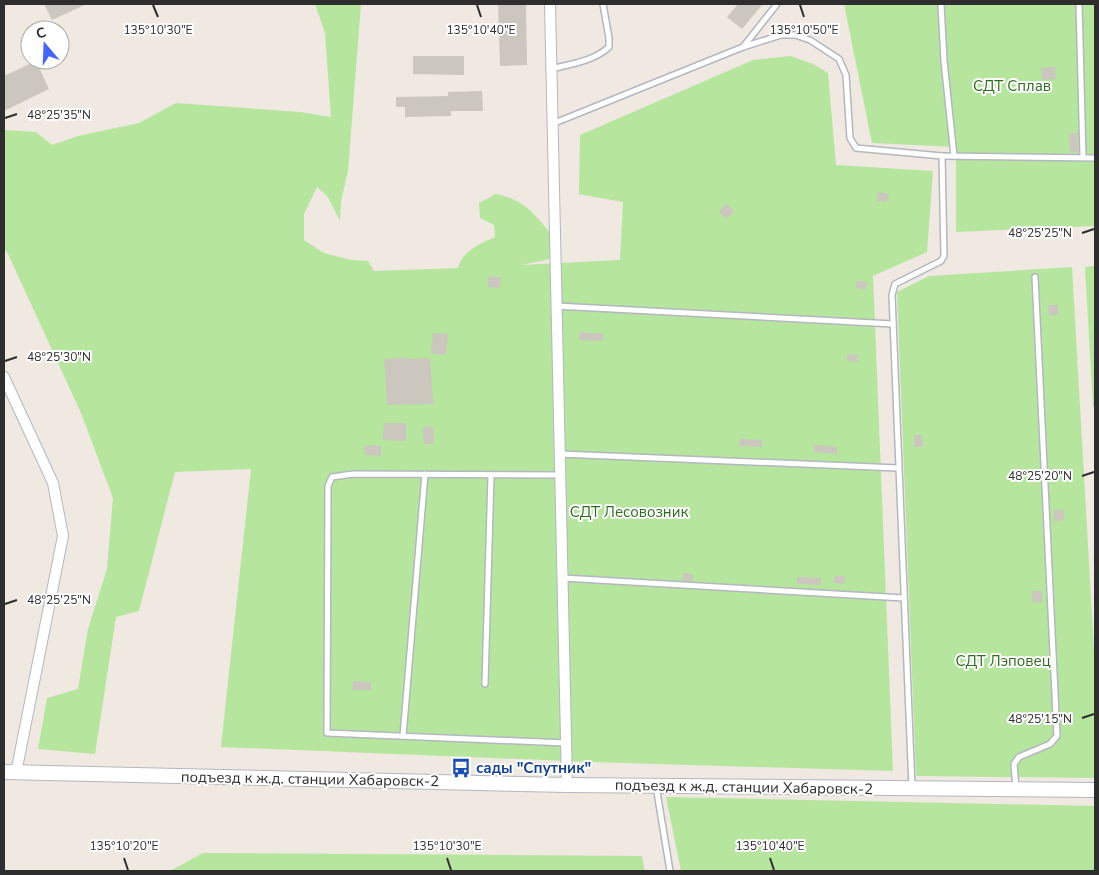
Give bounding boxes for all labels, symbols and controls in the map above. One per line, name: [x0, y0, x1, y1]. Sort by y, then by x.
north arrow: [20, 20, 70, 70]
text: С: [33, 22, 49, 44]
text: 135°10'30"E: [123, 22, 193, 38]
text: 135°10'40"E: [446, 22, 516, 38]
text: 135°10'50"E: [769, 22, 839, 38]
park label: СДТ Сплав: [973, 76, 1051, 96]
text: 48°25'35"N: [27, 107, 91, 123]
text: 48°25'25"N: [1008, 225, 1072, 241]
text: 48°25'30"N: [27, 349, 91, 365]
text: 48°25'20"N: [1008, 468, 1072, 484]
park label: СДТ Лесовозник: [570, 502, 688, 522]
text: 48°25'25"N: [27, 592, 91, 608]
park label: СДТ Лэповец: [955, 651, 1051, 671]
text: 48°25'15"N: [1008, 711, 1072, 727]
bus stop icon: сады "Спутник": [450, 757, 472, 779]
place label: сады "Спутник": [476, 758, 591, 778]
street label: подъезд к ж.д. станции Хабаровск-2: [181, 767, 439, 791]
street label: подъезд к ж.д. станции Хабаровск-2: [615, 775, 873, 799]
text: 135°10'20"E: [89, 838, 159, 854]
text: 135°10'30"E: [412, 838, 482, 854]
text: 135°10'40"E: [735, 838, 805, 854]

